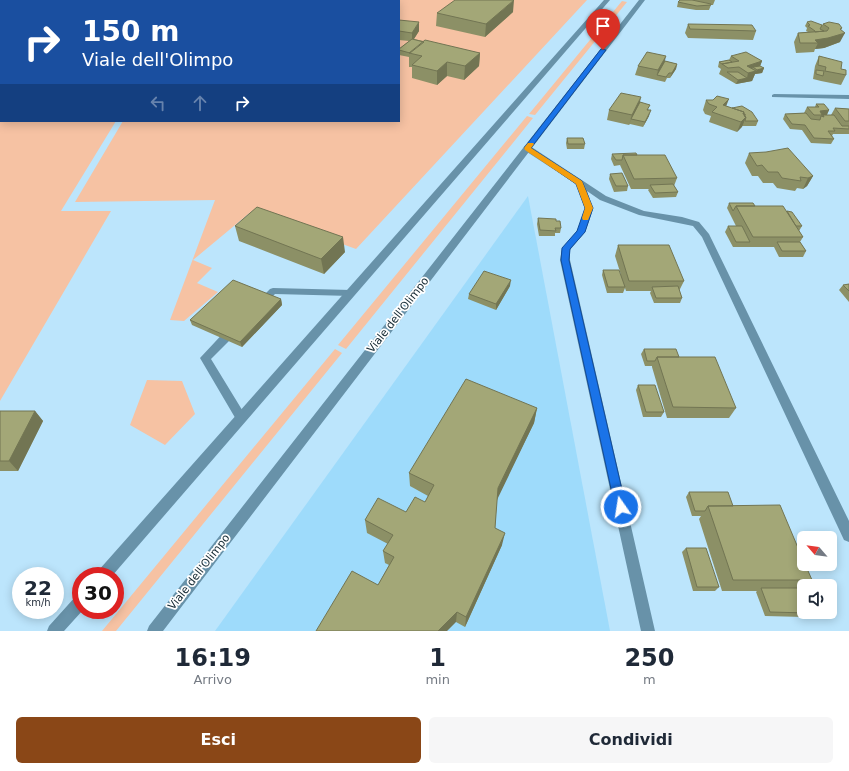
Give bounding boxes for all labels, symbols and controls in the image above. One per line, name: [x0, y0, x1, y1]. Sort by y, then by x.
pin: [586, 9, 620, 50]
text: 150 m: [82, 15, 179, 48]
icon: arrive: [592, 15, 614, 37]
icon: right: [16, 16, 68, 68]
text: Viale dell'Olimpo: [82, 49, 233, 70]
icon: left: [147, 92, 169, 114]
icon: ahead: [189, 92, 211, 114]
icon: right: [231, 92, 253, 114]
street label: Viale dell'Olimpo: [364, 274, 432, 355]
position arrow: [600, 486, 642, 528]
street label: Viale dell'Olimpo: [165, 531, 233, 612]
north arrow: [797, 531, 837, 571]
map controls: [797, 531, 837, 619]
speed limit sign: 30: [72, 567, 124, 619]
text: 22: [24, 576, 52, 600]
button: sound: [797, 579, 837, 619]
text: km/h: [25, 597, 51, 608]
text: 16:19: [174, 644, 251, 672]
text: 1: [429, 644, 446, 672]
text: 250: [624, 644, 674, 672]
text: Arrivo: [193, 672, 232, 687]
text: min: [425, 672, 450, 687]
text: m: [643, 672, 656, 687]
button: Esci: [16, 717, 421, 763]
button: Condividi: [429, 717, 833, 763]

